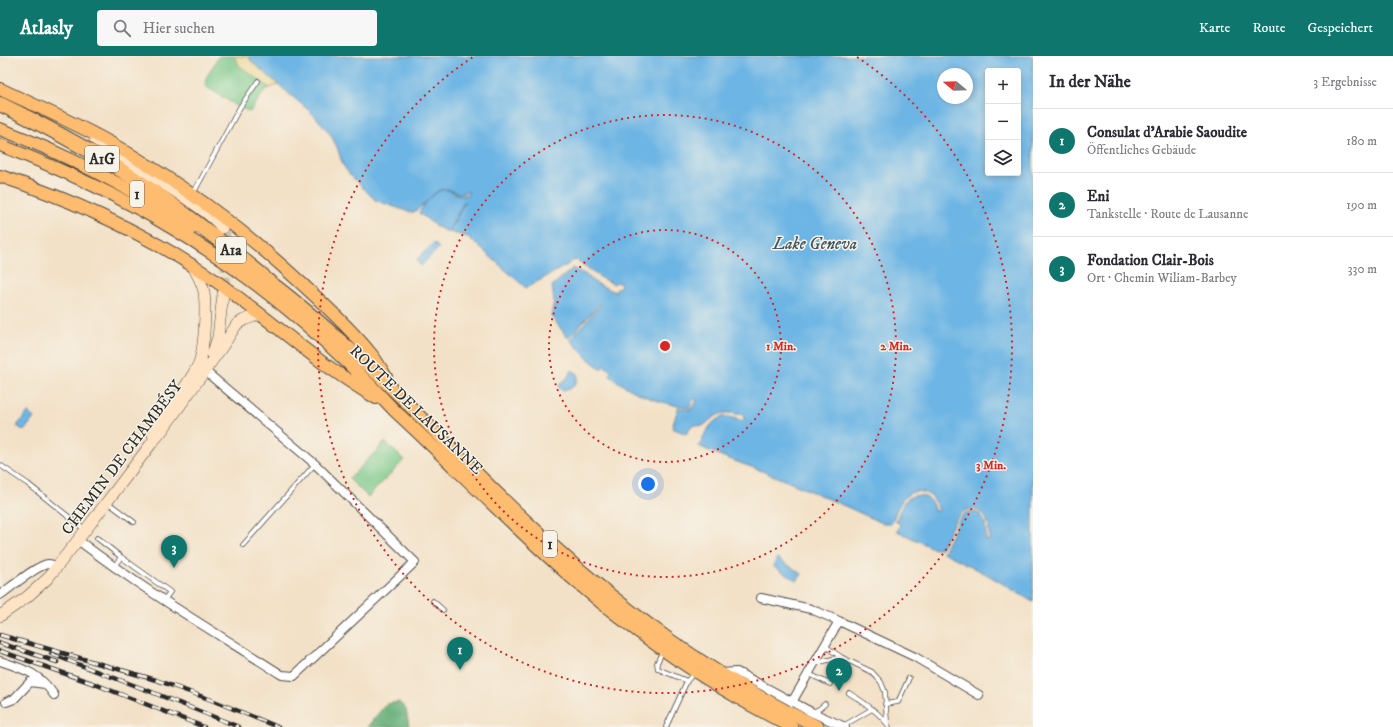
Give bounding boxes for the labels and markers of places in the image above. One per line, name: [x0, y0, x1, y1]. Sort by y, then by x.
centre of rings: [658, 339, 672, 353]
pin: 3: [161, 535, 187, 568]
pin: 1: [447, 637, 473, 670]
pin: 2: [826, 658, 852, 691]

